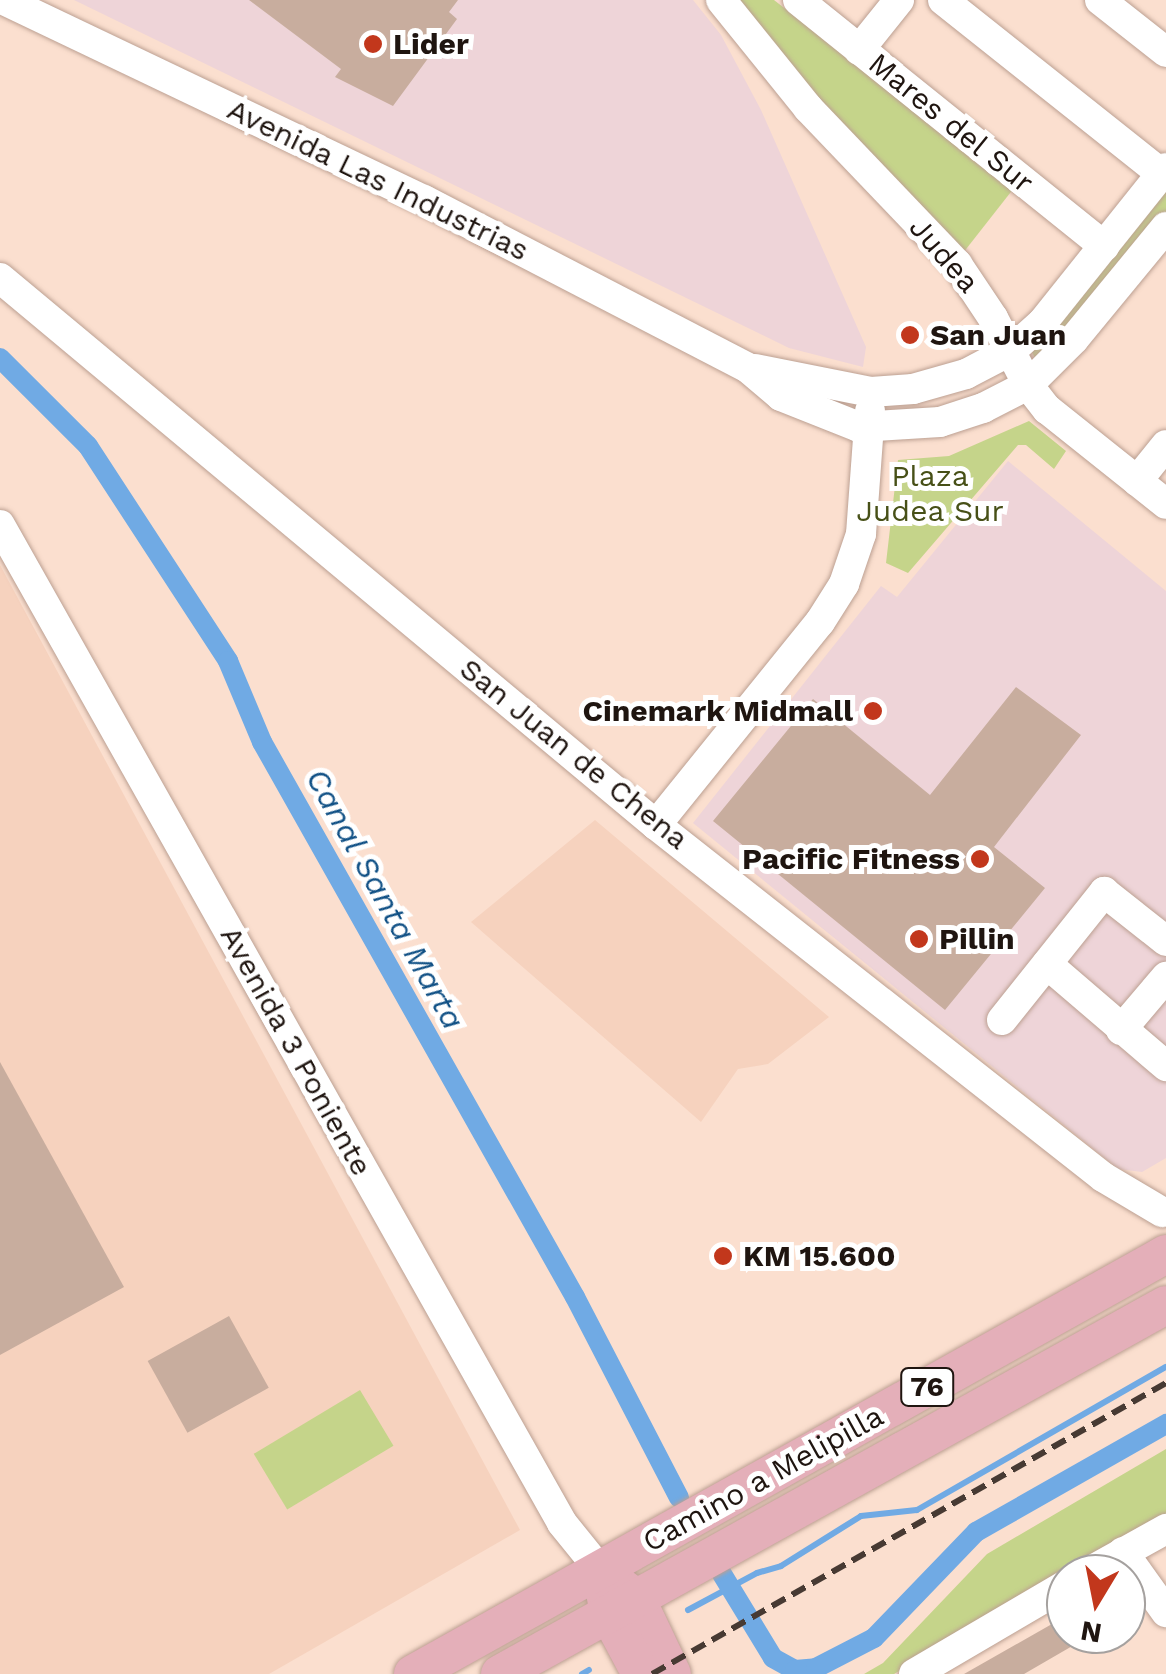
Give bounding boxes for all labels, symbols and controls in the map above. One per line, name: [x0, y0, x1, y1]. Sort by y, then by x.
place label: Lider: [393, 26, 469, 62]
marker: Lider: [362, 33, 384, 55]
street label: Mares del Sur: [861, 45, 1041, 201]
street label: Avenida Las Industrias: [221, 91, 535, 269]
street label: Judea: [901, 210, 987, 300]
place label: San Juan: [930, 317, 1067, 353]
marker: San Juan: [899, 324, 921, 346]
park label: Plaza Judea Sur: [856, 458, 1004, 528]
street label: San Juan de Chena: [452, 651, 696, 857]
place label: Cinemark Midmall: [582, 693, 853, 729]
marker: Cinemark Midmall: [862, 700, 884, 722]
water label: Canal Santa Marta: [297, 762, 473, 1036]
place label: Pacific Fitness: [742, 841, 960, 877]
marker: Pacific Fitness: [969, 848, 991, 870]
street label: Avenida 3 Poniente: [212, 920, 380, 1182]
place label: Pillin: [939, 921, 1015, 957]
marker: Pillin: [908, 928, 930, 950]
place label: KM 15.600: [743, 1238, 896, 1274]
marker: KM 15.600: [712, 1245, 734, 1267]
road number: 76: [900, 1364, 954, 1410]
street label: Camino a Melipilla: [636, 1398, 890, 1560]
north arrow: [1046, 1554, 1146, 1654]
text: N: [1078, 1614, 1104, 1650]

